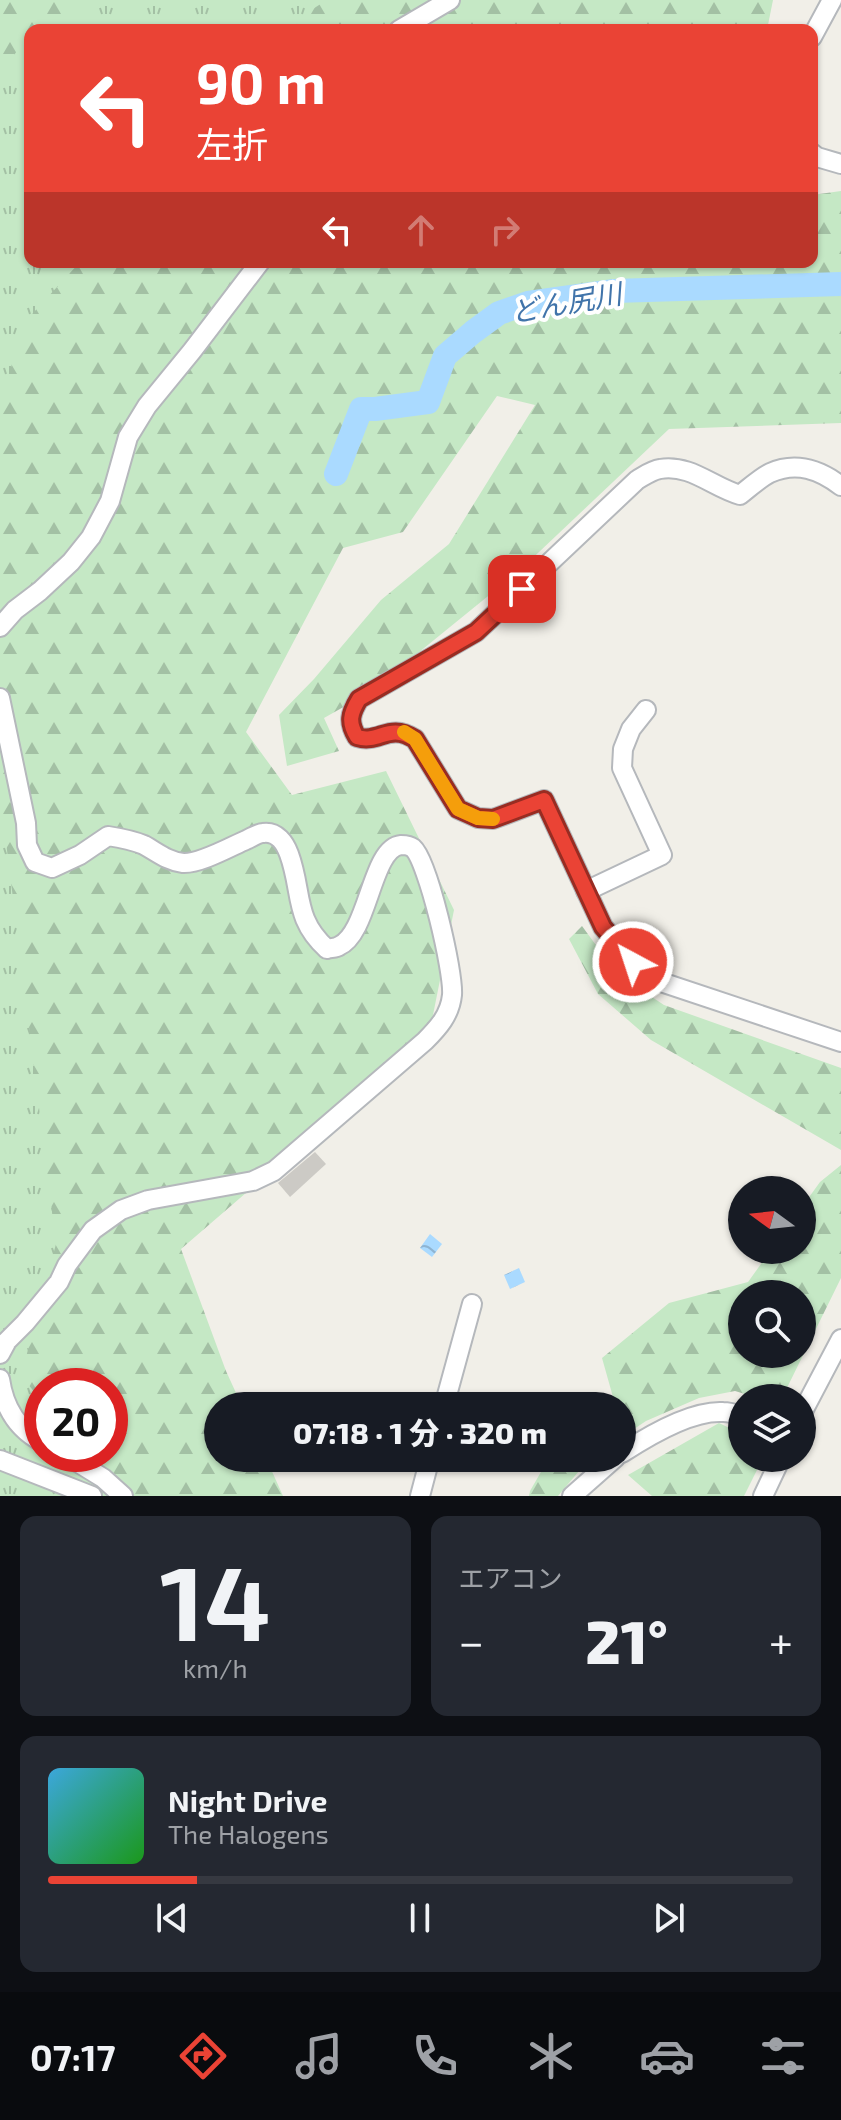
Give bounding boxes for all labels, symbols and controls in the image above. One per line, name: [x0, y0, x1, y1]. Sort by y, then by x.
text: 90 m: [196, 48, 326, 115]
icon: left: [64, 56, 168, 160]
text: 左折: [196, 122, 268, 165]
icon: left: [315, 208, 359, 252]
icon: ahead: [399, 208, 443, 252]
icon: right: [483, 208, 527, 252]
water label: どん尻川: [508, 275, 627, 328]
pin: [488, 555, 556, 623]
icon: arrive: [500, 567, 544, 611]
position arrow: [591, 920, 675, 1004]
north arrow: [728, 1176, 816, 1264]
map controls: [728, 1176, 816, 1472]
button: search: [728, 1280, 816, 1368]
speed limit sign: 20: [24, 1368, 128, 1472]
button: layers: [728, 1384, 816, 1472]
text: 07:18 · 1 分 · 320 m: [293, 1414, 547, 1450]
text: 14: [160, 1537, 271, 1662]
text: エアコン: [459, 1562, 563, 1593]
text: 21°: [585, 1604, 668, 1676]
text: −: [459, 1614, 484, 1667]
text: +: [769, 1614, 793, 1667]
text: km/h: [183, 1652, 248, 1683]
text: Night Drive: [168, 1782, 327, 1818]
text: The Halogens: [168, 1818, 329, 1849]
icon: previous: [150, 1896, 194, 1940]
icon: pause: [398, 1896, 442, 1940]
icon: next: [647, 1896, 691, 1940]
icon: directions: [175, 2028, 231, 2084]
icon: music: [291, 2028, 347, 2084]
icon: phone: [407, 2028, 463, 2084]
icon: climate: [523, 2028, 579, 2084]
icon: car: [639, 2028, 695, 2084]
icon: filters: [755, 2028, 811, 2084]
text: 07:17: [30, 2035, 116, 2078]

